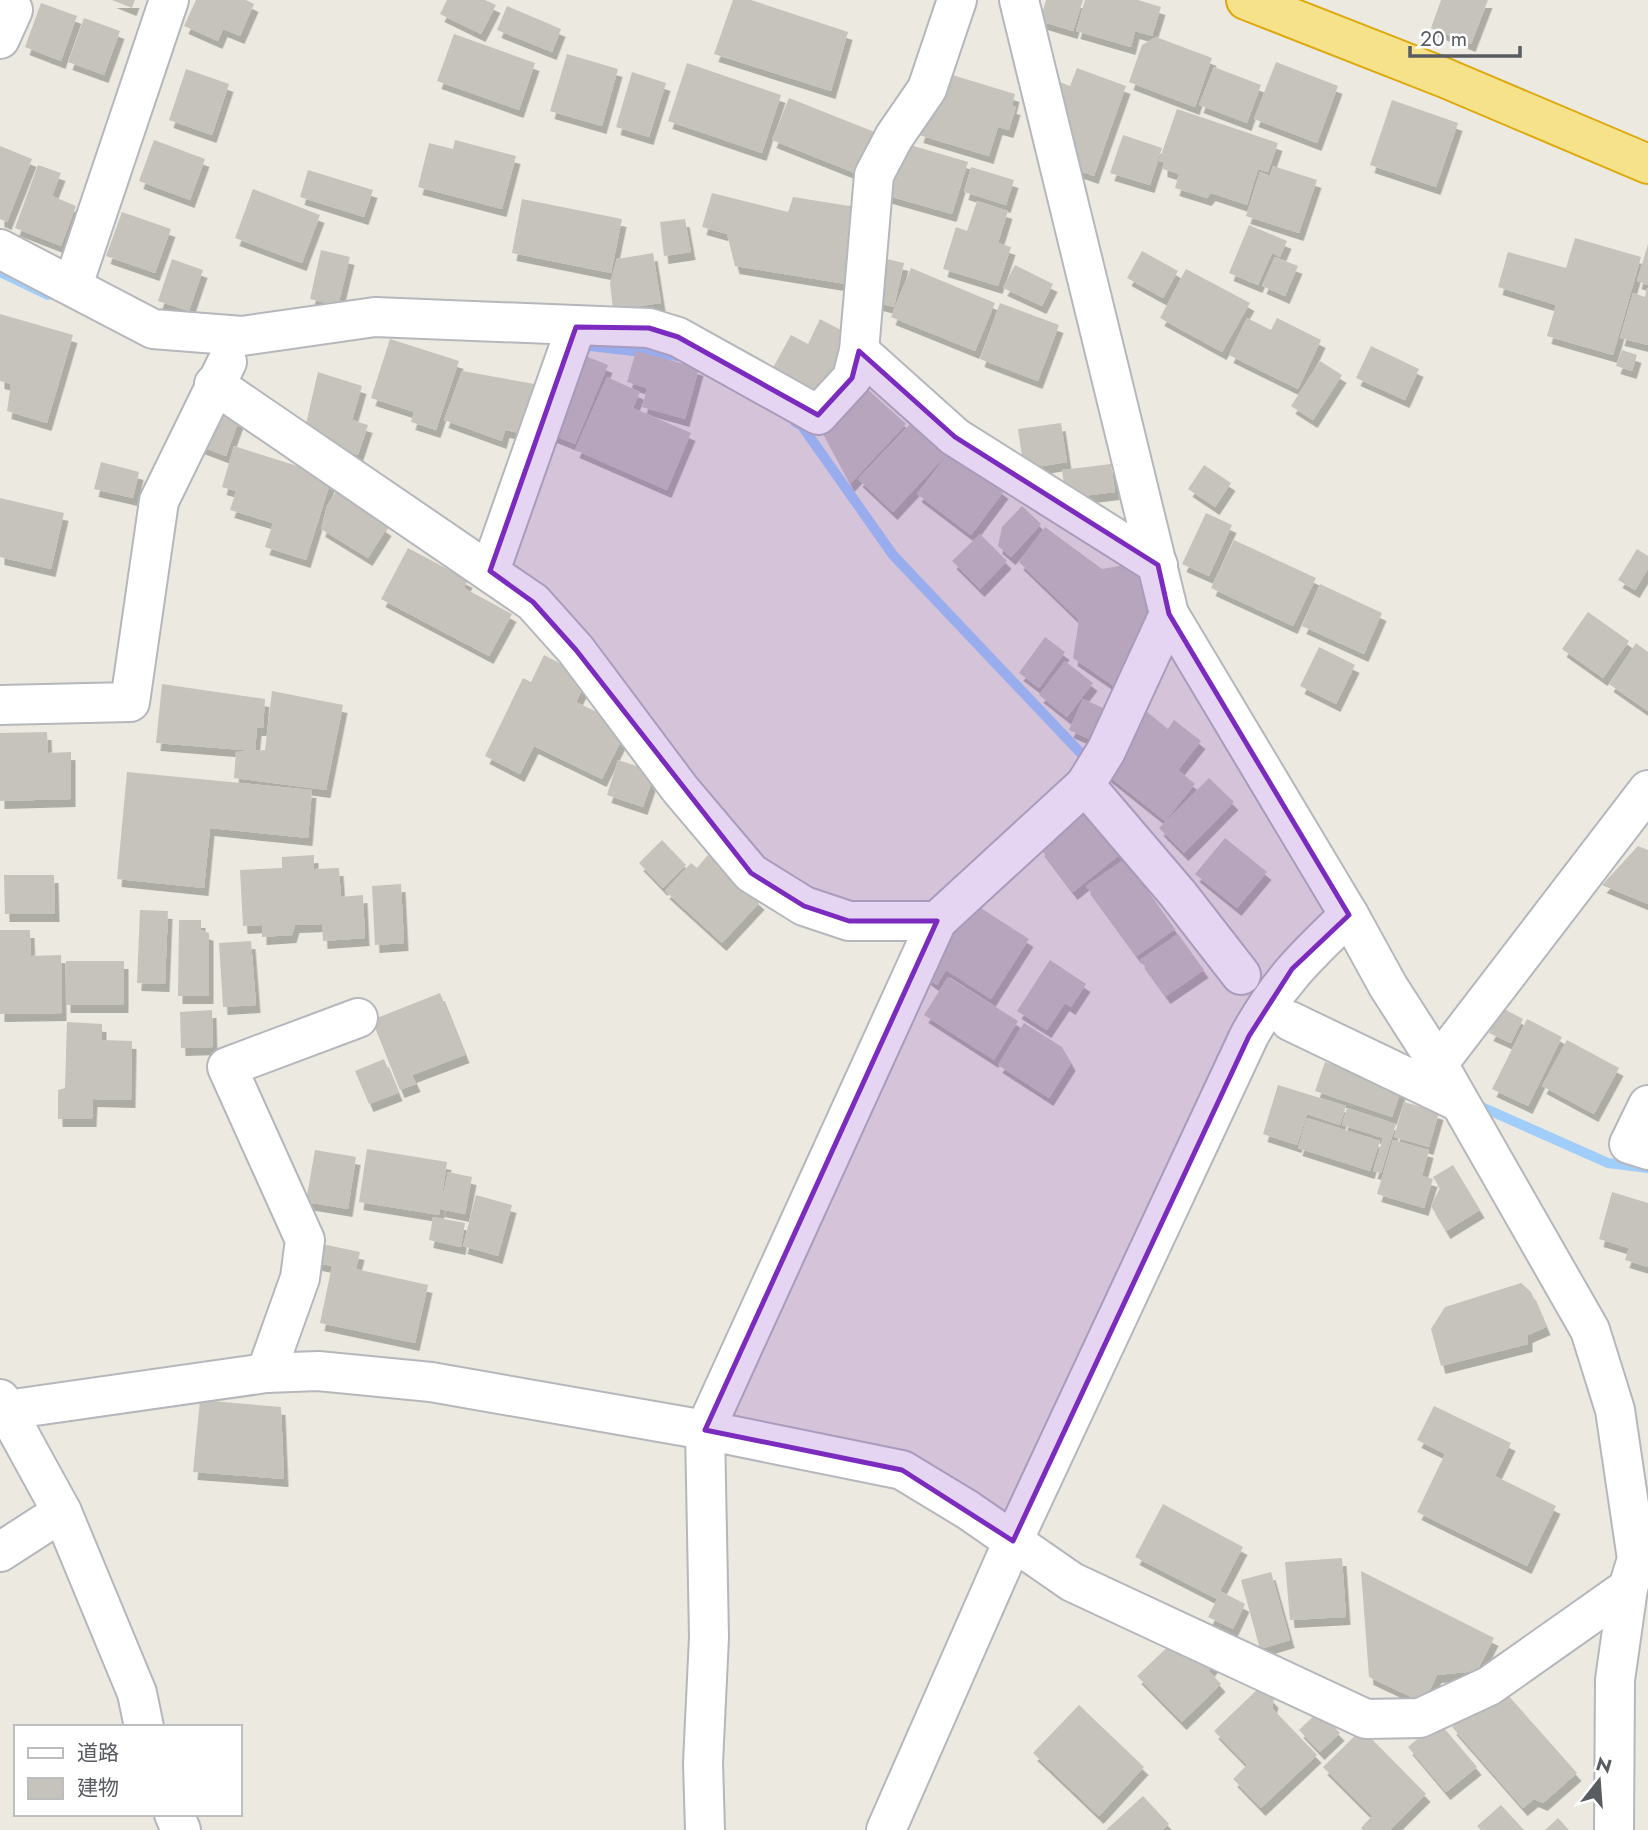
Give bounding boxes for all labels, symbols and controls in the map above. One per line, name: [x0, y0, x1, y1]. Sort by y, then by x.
scale bar: [1410, 14, 1520, 58]
text: 20 m: [1420, 24, 1467, 54]
legend: [14, 1725, 242, 1816]
text: 道路: [77, 1738, 119, 1768]
north arrow: [1564, 1746, 1634, 1816]
text: N: [1593, 1750, 1615, 1780]
text: 建物: [77, 1773, 119, 1803]

